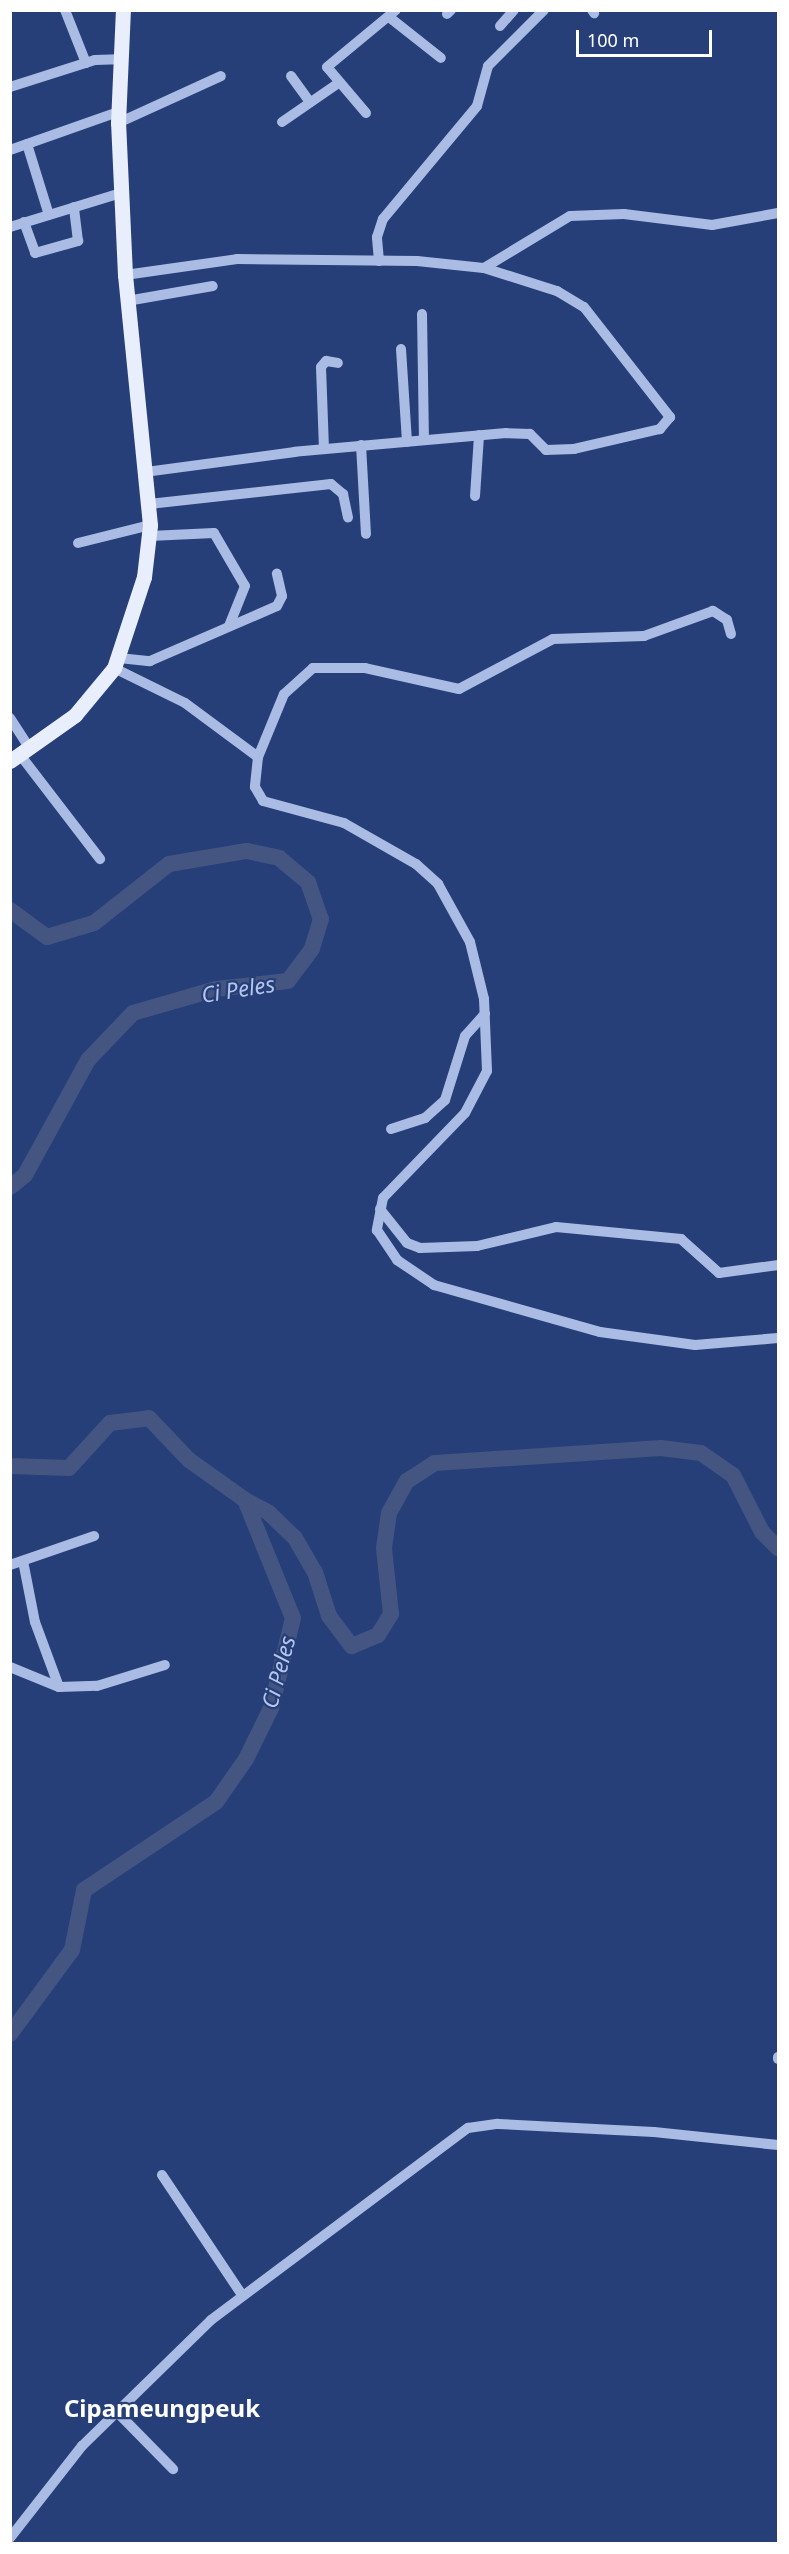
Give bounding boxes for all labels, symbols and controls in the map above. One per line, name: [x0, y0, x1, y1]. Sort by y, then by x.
scale bar: [579, 18, 716, 56]
text: 100 m: [587, 28, 639, 52]
water label: Ci Peles: [199, 970, 277, 1008]
water label: Ci Peles: [256, 1633, 300, 1711]
district label: Cipameungpeuk: [64, 2394, 260, 2422]

